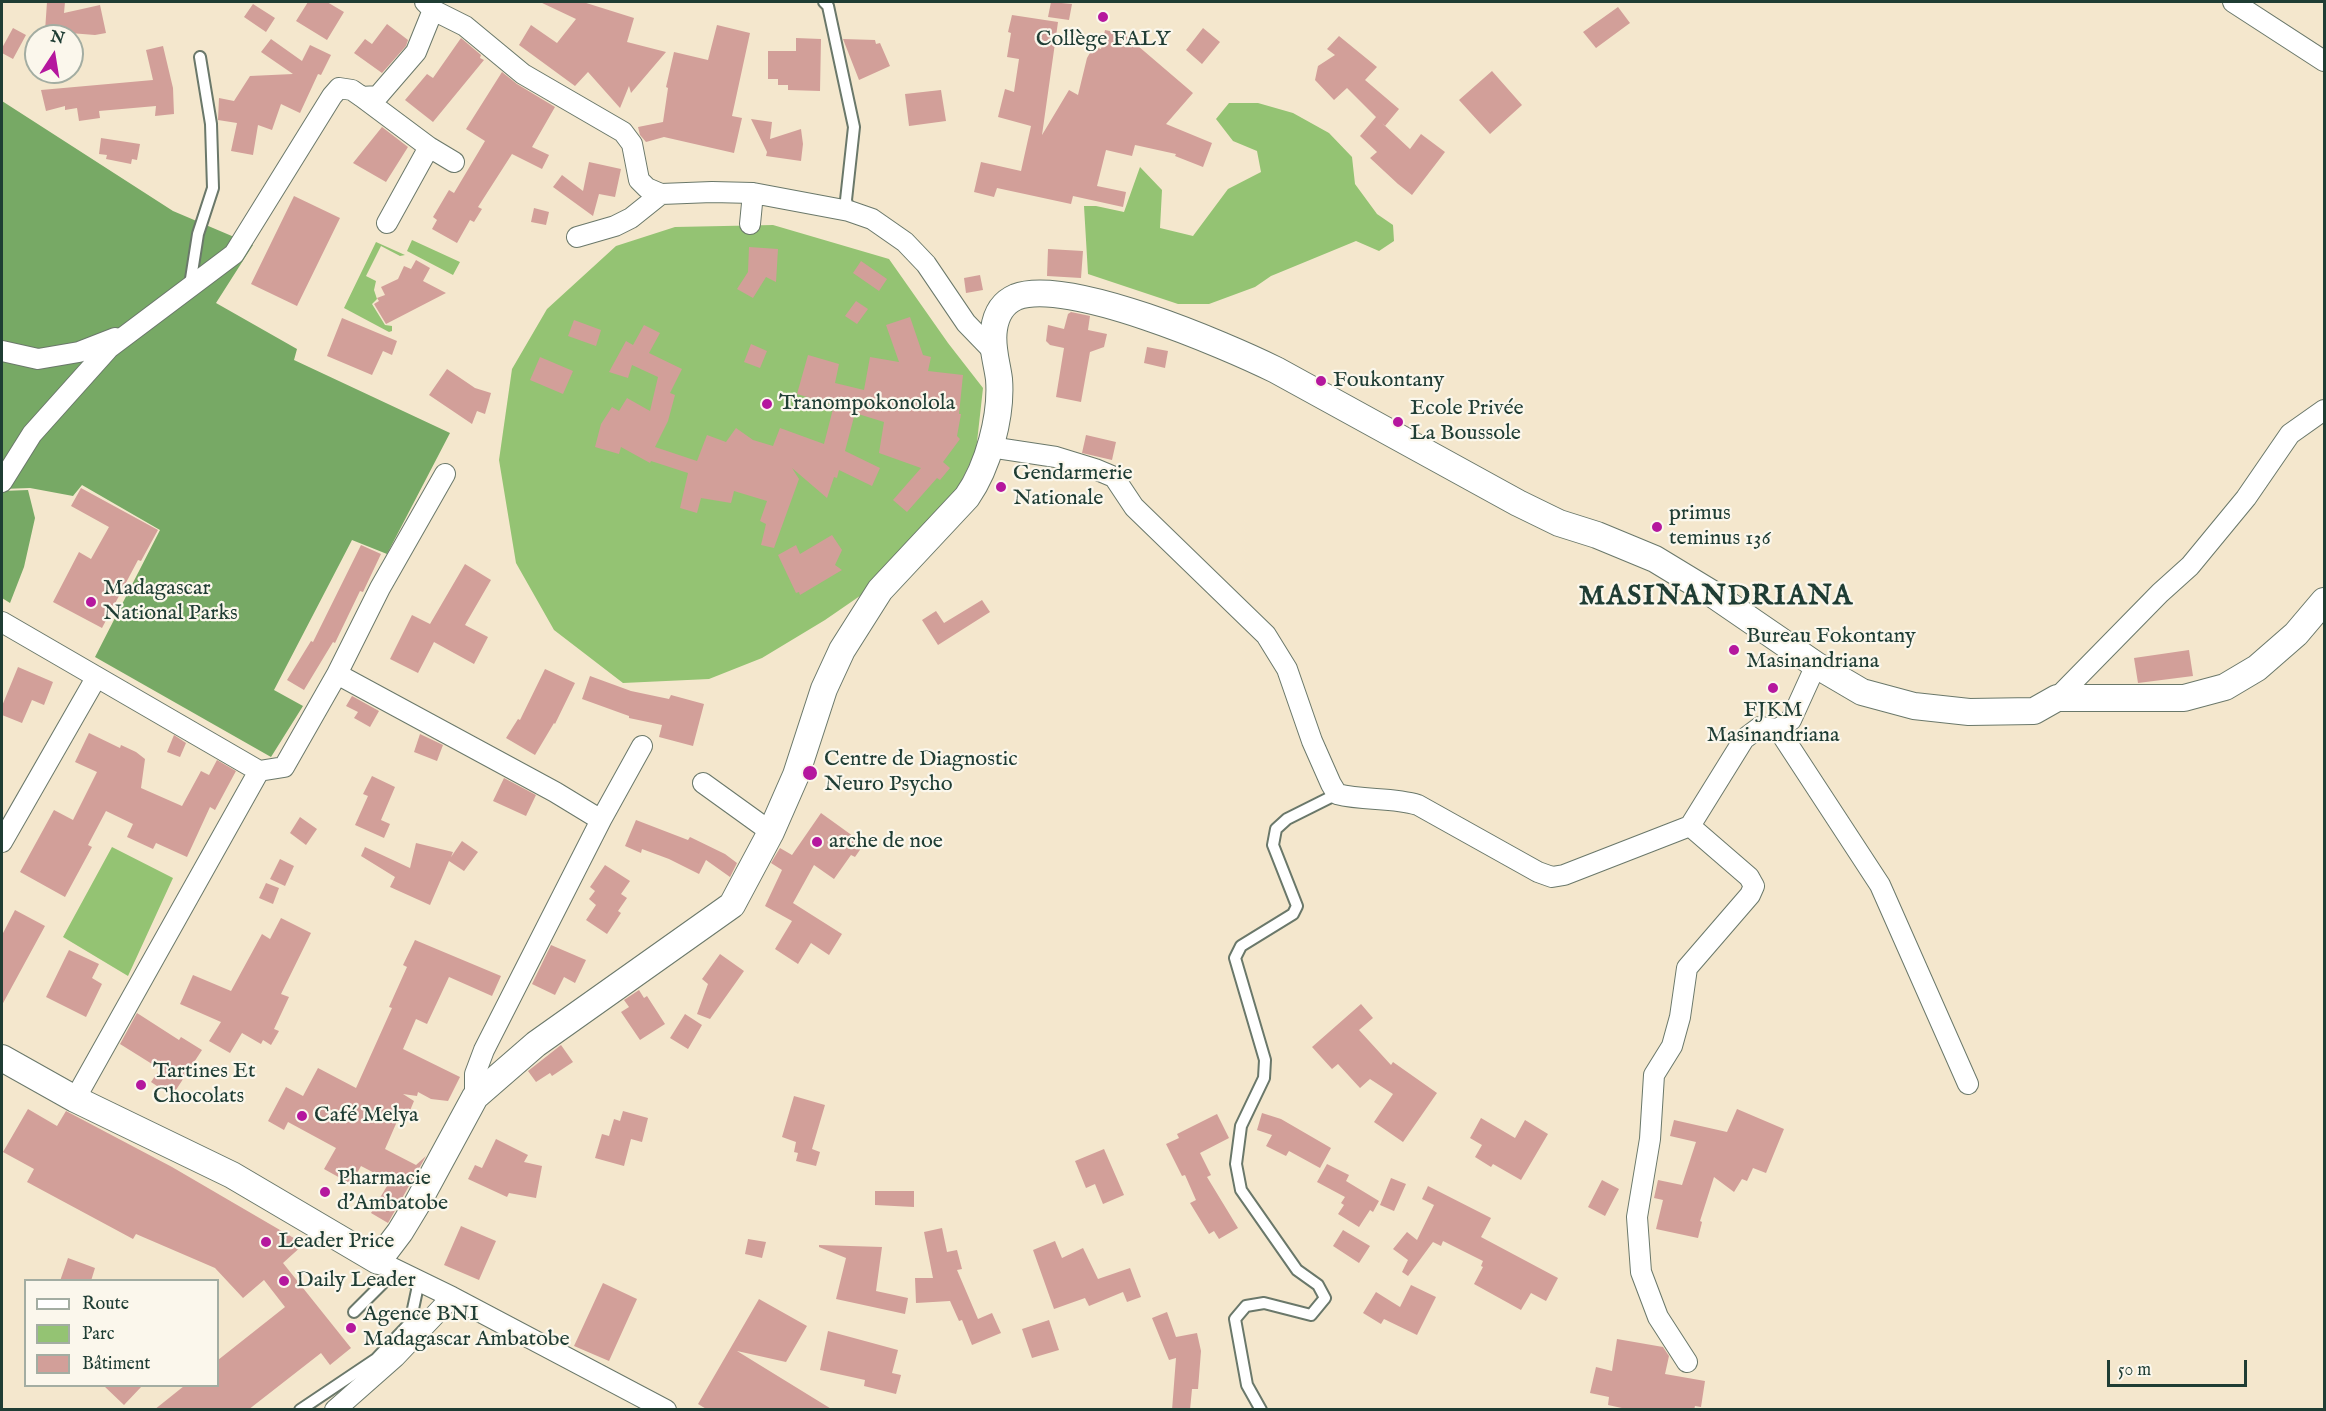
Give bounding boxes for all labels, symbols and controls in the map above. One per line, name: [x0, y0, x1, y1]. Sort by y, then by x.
marker: Collège FALY: [1096, 10, 1110, 24]
north arrow: [24, 24, 84, 84]
text: N: [48, 27, 66, 50]
place label: Collège FALY: [1036, 27, 1170, 53]
place label: Foukontany: [1333, 368, 1444, 394]
marker: Foukontany: [1314, 374, 1328, 388]
place label: Tranompokonolola: [779, 391, 955, 417]
place label: Ecole Privée La Boussole: [1410, 396, 1524, 448]
marker: Tranompokonolola: [760, 397, 774, 411]
marker: Ecole Privée La Boussole: [1391, 415, 1405, 429]
place label: Gendarmerie Nationale: [1013, 461, 1133, 512]
marker: Gendarmerie Nationale: [994, 480, 1008, 494]
place label: primus teminus 136: [1669, 501, 1771, 552]
marker: primus teminus 136: [1650, 520, 1664, 534]
place label: Madagascar National Parks: [103, 576, 238, 628]
district label: MASINANDRIANA: [1579, 581, 1853, 615]
marker: Madagascar National Parks: [84, 595, 98, 609]
place label: Bureau Fokontany Masinandriana: [1746, 624, 1916, 676]
marker: Bureau Fokontany Masinandriana: [1727, 643, 1741, 657]
marker: FJKM Masinandriana: [1766, 681, 1780, 695]
place label: FJKM Masinandriana: [1706, 698, 1840, 750]
place label: Centre de Diagnostic Neuro Psycho: [824, 747, 1018, 798]
marker: Centre de Diagnostic Neuro Psycho: [801, 764, 819, 782]
place label: arche de noe: [829, 829, 943, 855]
marker: arche de noe: [810, 835, 824, 849]
place label: Tartines Et Chocolats: [153, 1059, 256, 1110]
marker: Tartines Et Chocolats: [134, 1078, 148, 1092]
place label: Café Melya: [314, 1103, 419, 1129]
marker: Café Melya: [295, 1109, 309, 1123]
place label: Pharmacie d'Ambatobe: [337, 1166, 448, 1218]
marker: Pharmacie d'Ambatobe: [318, 1185, 332, 1199]
place label: Leader Price: [278, 1229, 394, 1255]
marker: Leader Price: [259, 1235, 273, 1249]
place label: Daily Leader: [296, 1268, 416, 1294]
marker: Daily Leader: [277, 1274, 291, 1288]
legend: [24, 1279, 219, 1387]
text: Route: [82, 1293, 129, 1316]
place label: Agence BNI Madagascar Ambatobe: [363, 1302, 570, 1354]
marker: Agence BNI Madagascar Ambatobe: [344, 1321, 358, 1335]
text: Parc: [82, 1323, 114, 1346]
scale bar: [2110, 1348, 2250, 1386]
text: Bâtiment: [82, 1353, 151, 1376]
text: 50 m: [2118, 1359, 2151, 1382]

